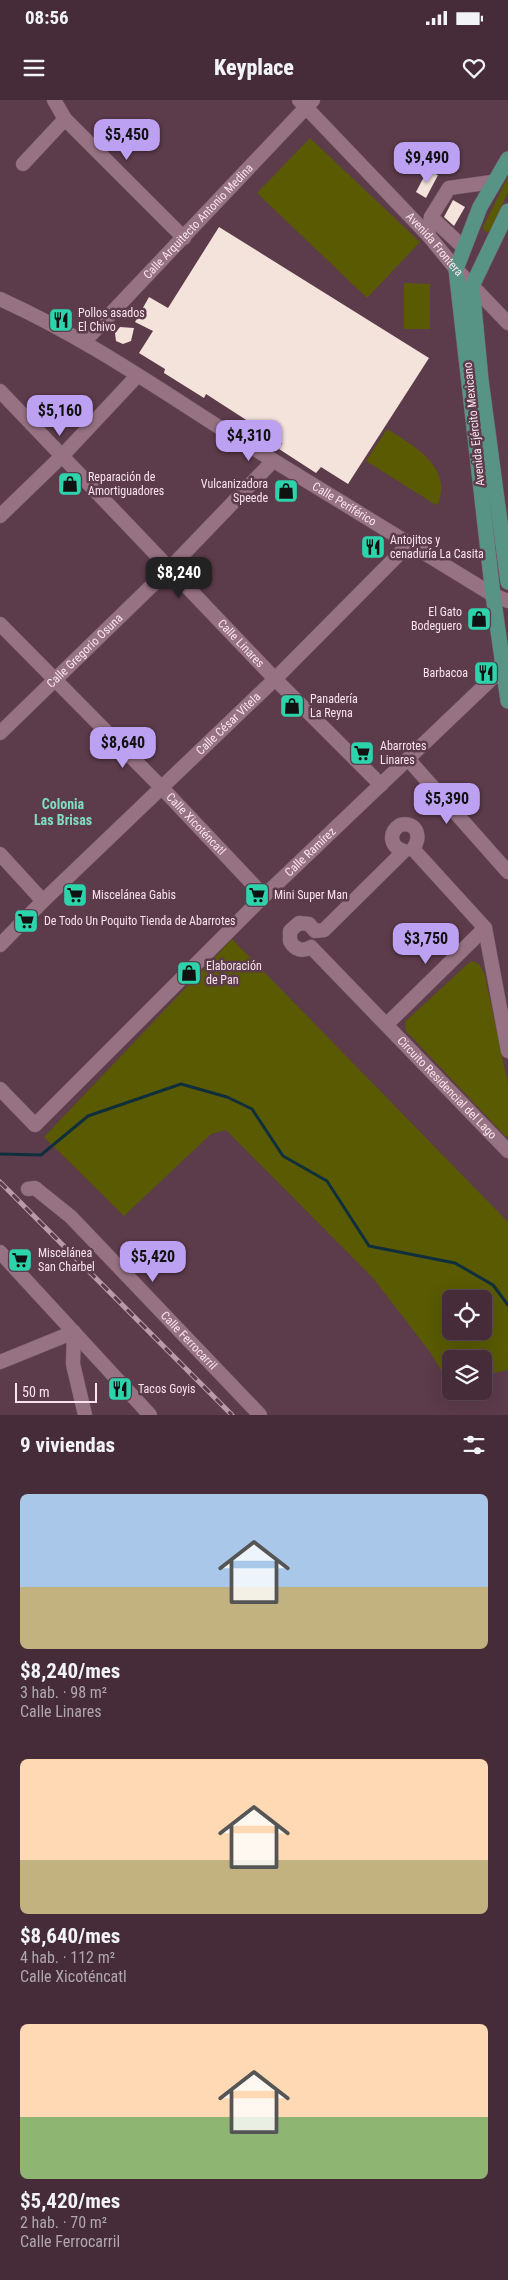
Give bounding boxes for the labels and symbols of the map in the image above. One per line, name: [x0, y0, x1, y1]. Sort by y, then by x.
pin: $5,450: [86, 118, 168, 161]
pin: $9,490: [386, 142, 468, 184]
street label: Calle Arquitecto Antonio Medina: [140, 161, 256, 282]
street label: Avenida Frontera: [403, 209, 466, 279]
place label: Pollos asados El Chivo: [78, 306, 145, 334]
restaurant icon: Pollos asados El Chivo: [48, 307, 74, 333]
street label: Avenida Ejército Mexicano: [461, 361, 487, 487]
pin: $5,160: [19, 394, 101, 437]
pin: $4,310: [208, 420, 290, 462]
place label: Reparación de Amortiguadores: [88, 470, 164, 498]
shop icon: Reparación de Amortiguadores: [57, 471, 83, 497]
place label: Vulcanizadora Speede: [201, 477, 268, 505]
shop icon: Vulcanizadora Speede: [273, 478, 299, 504]
street label: Calle Periférico: [310, 479, 379, 529]
place label: Antojitos y cenaduría La Casita: [390, 533, 484, 561]
restaurant icon: Antojitos y cenaduría La Casita: [360, 534, 386, 560]
pin: $8,240: [138, 556, 220, 599]
place label: El Gato Bodeguero: [411, 605, 462, 633]
shop icon: El Gato Bodeguero: [466, 606, 492, 632]
street label: Calle Gregorio Osuna: [44, 611, 126, 691]
street label: Calle Linares: [215, 616, 267, 670]
restaurant icon: Barbacoa: [473, 660, 499, 686]
place label: Barbacoa: [423, 666, 468, 680]
street label: Calle César Vitela: [193, 689, 264, 758]
place label: Panadería La Reyna: [310, 692, 358, 720]
shop icon: Panadería La Reyna: [279, 693, 305, 719]
pin: $8,640: [82, 726, 164, 769]
place label: Abarrotes Linares: [380, 739, 426, 767]
supermarket icon: Abarrotes Linares: [349, 740, 375, 766]
pin: $5,390: [406, 782, 488, 825]
street label: Calle Xicoténcatl: [163, 790, 229, 858]
district label: Colonia Las Brisas: [34, 796, 92, 828]
street label: Calle Ramírez: [282, 824, 339, 879]
supermarket icon: Miscelánea Gabis: [62, 882, 88, 908]
supermarket icon: Mini Super Man: [244, 882, 270, 908]
place label: Miscelánea Gabis: [92, 888, 176, 902]
place label: Mini Super Man: [274, 888, 348, 902]
supermarket icon: De Todo Un Poquito Tienda de Abarrotes: [13, 908, 39, 934]
place label: De Todo Un Poquito Tienda de Abarrotes: [44, 914, 236, 928]
pin: $3,750: [385, 922, 467, 965]
place label: Elaboración de Pan: [206, 959, 262, 987]
shop icon: Elaboración de Pan: [176, 960, 202, 986]
street label: Circuito Residencial del Lago: [394, 1034, 500, 1142]
pin: $5,420: [112, 1240, 194, 1283]
place label: Miscelánea San Charbel: [38, 1246, 95, 1274]
supermarket icon: Miscelánea San Charbel: [7, 1247, 33, 1273]
street label: Calle Ferrocarril: [158, 1308, 220, 1372]
restaurant icon: Tacos Goyis: [107, 1376, 133, 1402]
scale bar: [15, 1380, 98, 1403]
place label: Tacos Goyis: [138, 1382, 195, 1396]

